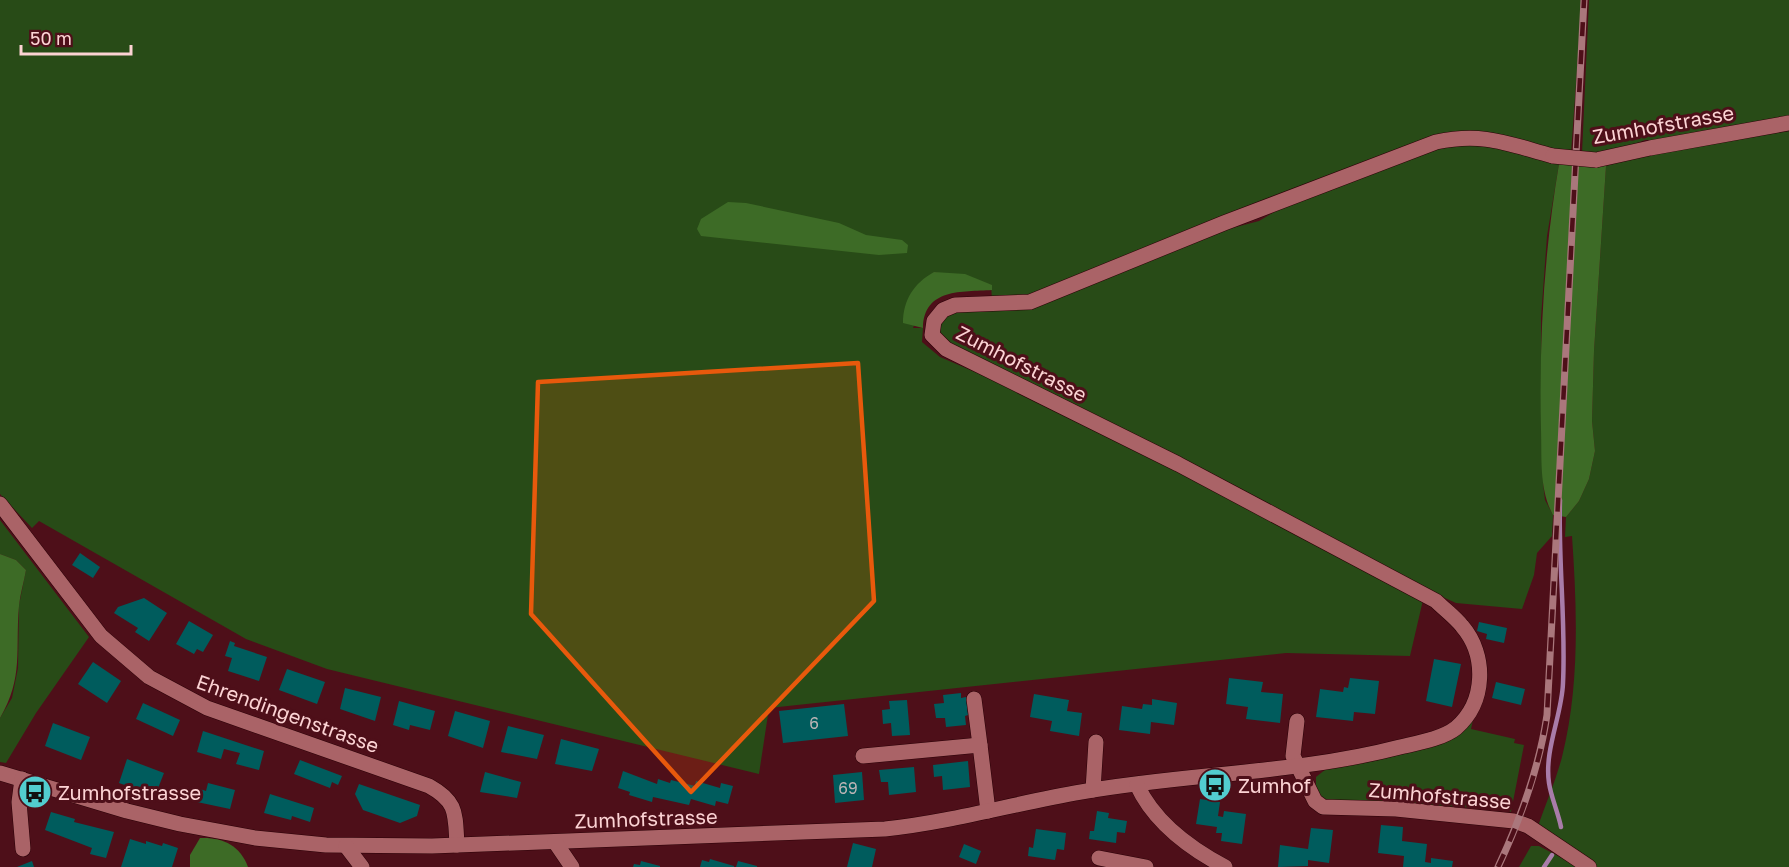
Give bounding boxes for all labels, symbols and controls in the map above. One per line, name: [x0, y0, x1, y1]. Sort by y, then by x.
scale bar: [21, 18, 130, 56]
text: 50 m: [30, 27, 72, 49]
street label: Zumhofstrasse: [1590, 100, 1736, 148]
street label: Zumhofstrasse: [953, 320, 1091, 406]
street label: Ehrendingenstrasse: [193, 669, 383, 757]
house number: 6: [809, 713, 819, 733]
bus stop icon: Zumhof: [1197, 767, 1233, 803]
place label: Zumhof: [1238, 773, 1311, 797]
bus stop icon: Zumhofstrasse: [17, 774, 53, 810]
street label: Zumhofstrasse: [1368, 777, 1512, 813]
house number: 69: [838, 778, 858, 798]
place label: Zumhofstrasse: [58, 780, 201, 804]
street label: Zumhofstrasse: [574, 804, 718, 832]

